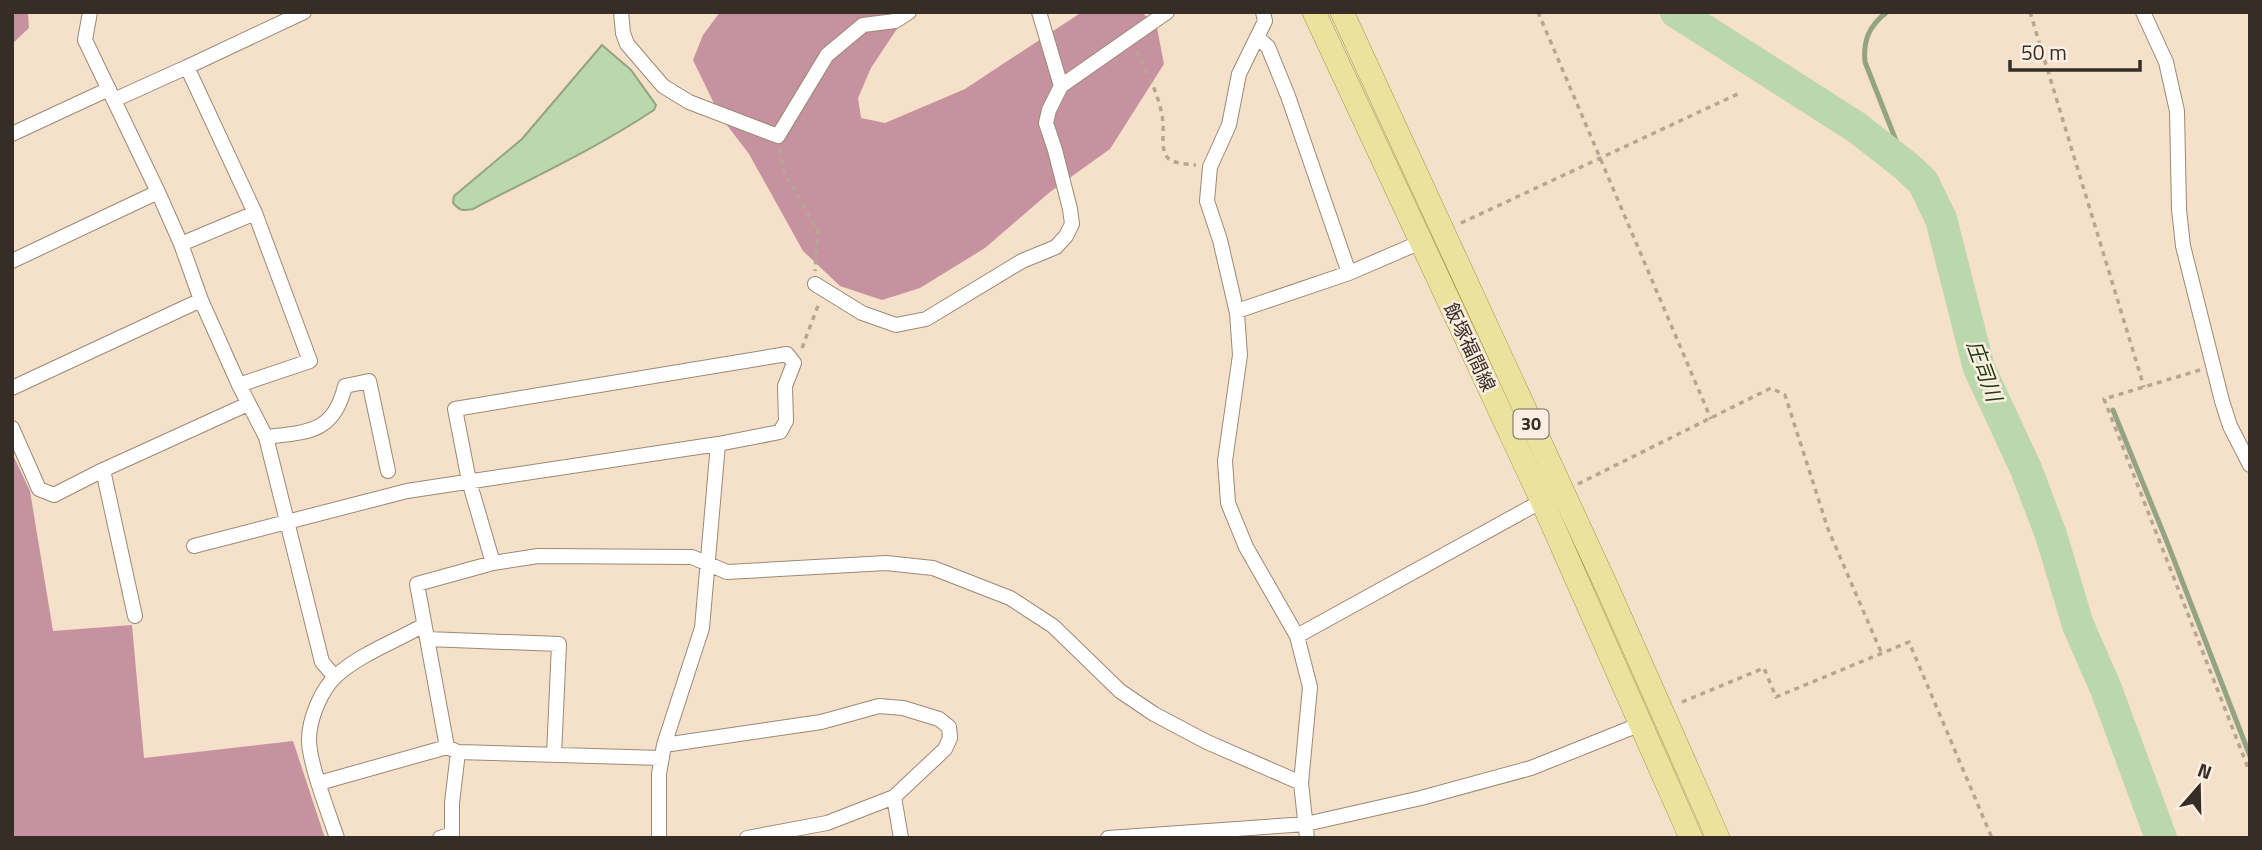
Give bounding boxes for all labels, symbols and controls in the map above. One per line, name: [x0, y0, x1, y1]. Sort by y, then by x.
scale bar: [2010, 28, 2140, 72]
text: 50 m: [2021, 36, 2067, 68]
street label: 飯塚福間線: [1437, 298, 1504, 396]
water label: 庄司川: [1959, 336, 2011, 408]
road number: 30: [1514, 410, 1548, 438]
north arrow: [2164, 752, 2234, 822]
text: N: [2194, 755, 2216, 786]

